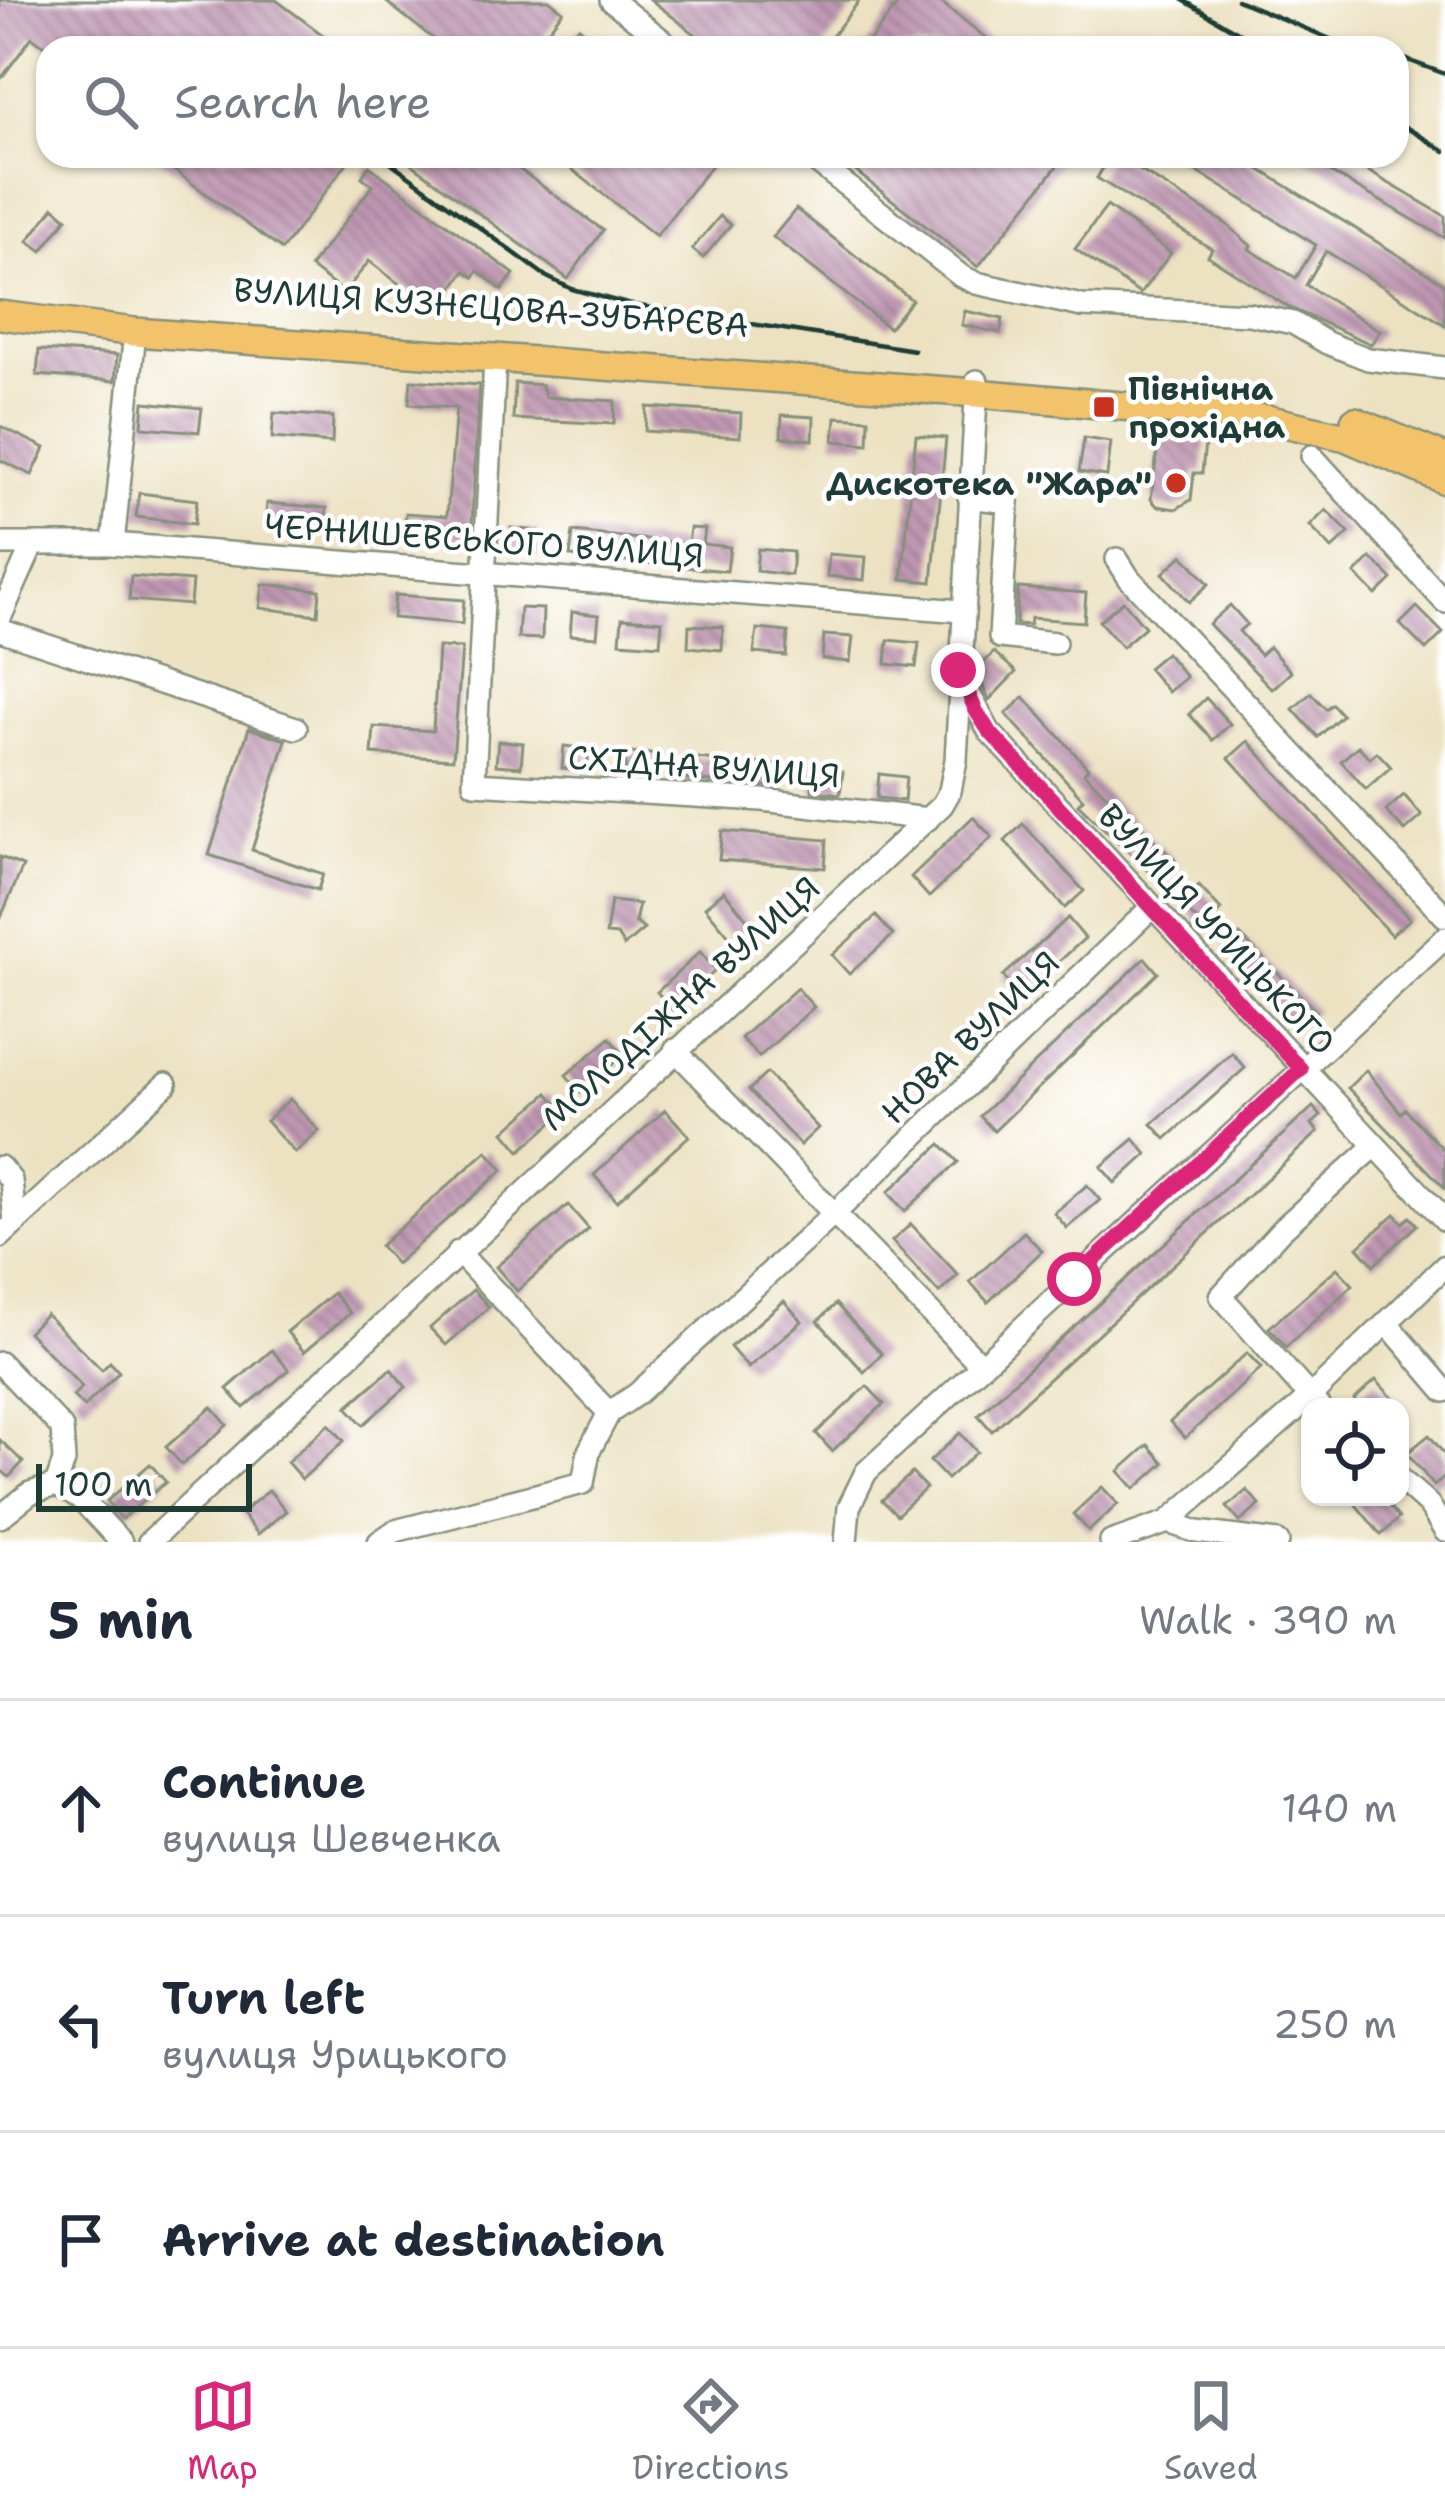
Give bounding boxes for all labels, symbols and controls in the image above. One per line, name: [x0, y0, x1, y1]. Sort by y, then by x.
search box: [36, 36, 1409, 168]
icon: search: [78, 69, 144, 135]
text: Search here: [174, 72, 431, 132]
street label: ВУЛИЦЯ КУЗНЄЦОВА-ЗУБАРЄВА: [232, 267, 750, 348]
place label: Північна прохідна: [1128, 366, 1286, 449]
marker: Північна прохідна: [1091, 394, 1117, 420]
place label: Дискотека "Жара": [826, 461, 1152, 506]
marker: Дискотека "Жара": [1163, 470, 1189, 496]
street label: ЧЕРНИШЕВСЬКОГО ВУЛИЦЯ: [263, 503, 705, 578]
route end: [931, 643, 985, 697]
street label: СХІДНА ВУЛИЦЯ: [566, 735, 841, 798]
street label: ВУЛИЦЯ УРИЦЬКОГО: [1088, 794, 1345, 1065]
street label: МОЛОДІЖНА ВУЛИЦЯ: [531, 866, 829, 1141]
street label: НОВА ВУЛИЦЯ: [871, 941, 1069, 1134]
route start: [1047, 1252, 1101, 1306]
map controls: [1301, 1398, 1409, 1506]
button: locate: [1301, 1398, 1409, 1506]
scale bar: [36, 1458, 252, 1511]
text: 100 m: [54, 1462, 153, 1507]
text: 5 min: [48, 1586, 193, 1654]
text: Walk · 390 m: [1139, 1594, 1397, 1646]
text: Continue: [162, 1752, 366, 1812]
icon: ahead: [48, 1775, 114, 1841]
text: 140 m: [1281, 1782, 1397, 1834]
text: вулиця Шевченка: [162, 1812, 500, 1864]
text: Turn left: [162, 1968, 365, 2028]
icon: left: [48, 1991, 114, 2057]
text: 250 m: [1273, 1998, 1397, 2050]
text: вулиця Урицького: [162, 2028, 508, 2080]
icon: arrive: [48, 2207, 114, 2273]
text: Arrive at destination: [162, 2210, 665, 2270]
tab: Map: [187, 2373, 258, 2490]
tab: Directions: [632, 2373, 790, 2490]
tab: Saved: [1164, 2373, 1258, 2490]

